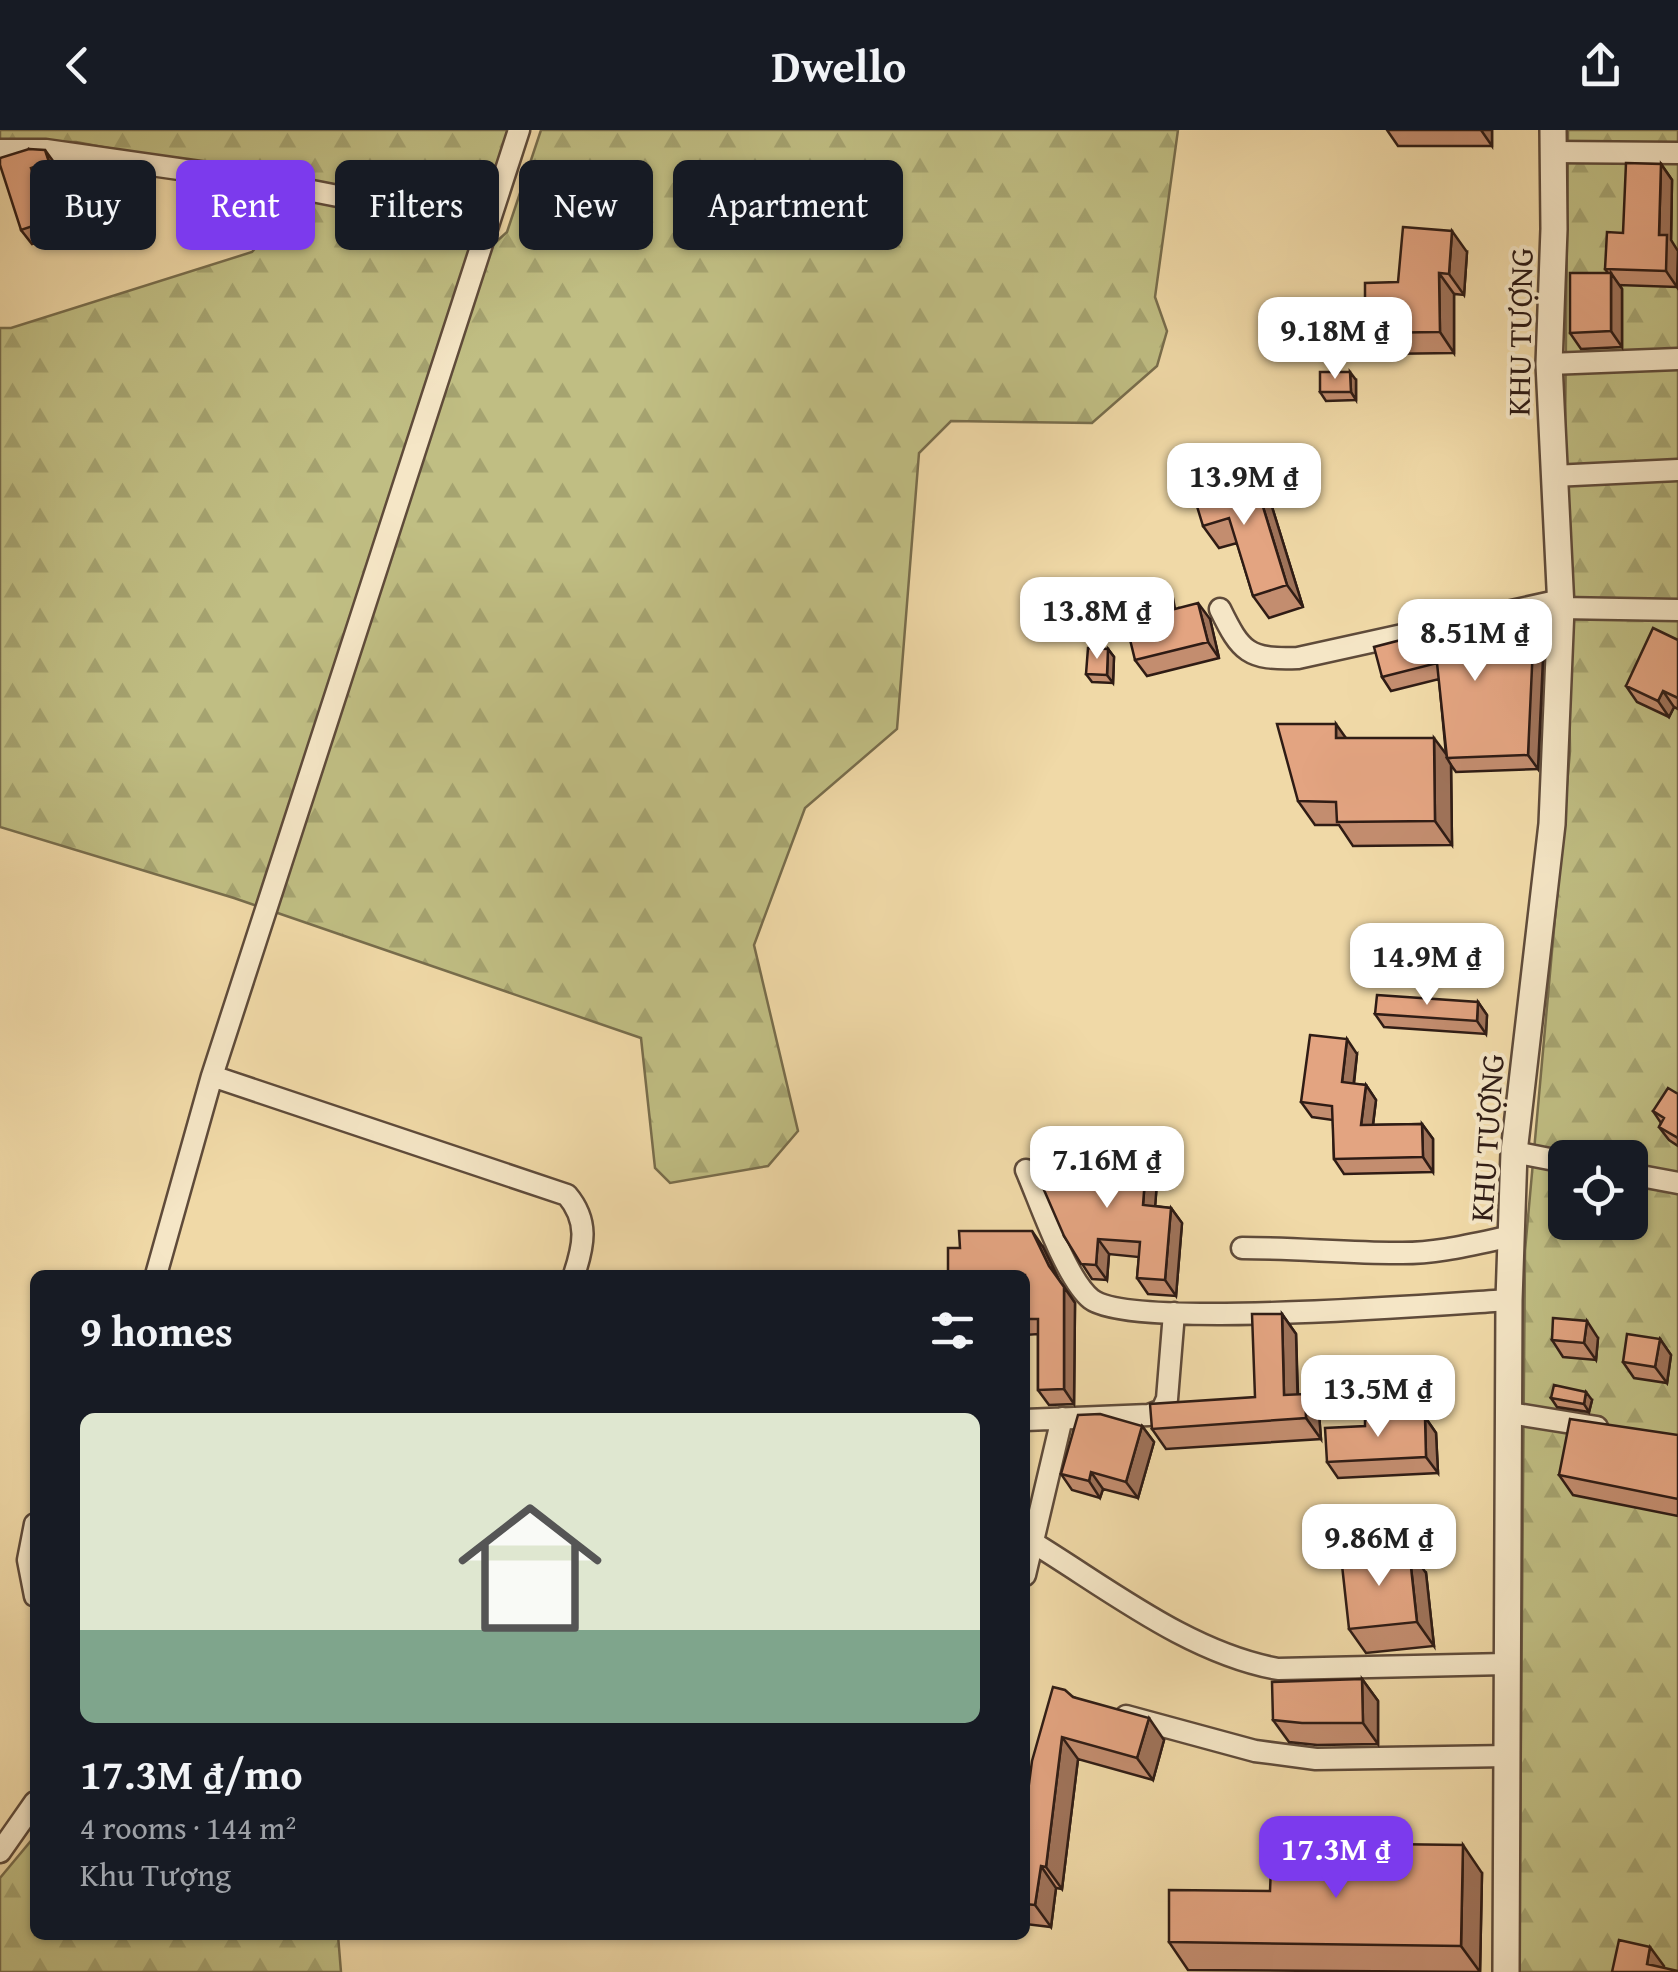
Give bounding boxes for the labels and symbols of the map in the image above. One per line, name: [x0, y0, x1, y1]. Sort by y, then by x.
street label: KHU TƯỢNG: [1495, 247, 1544, 416]
pin: 9.18M ₫: [1243, 297, 1427, 382]
pin: 13.9M ₫: [1152, 443, 1336, 528]
pin: 13.8M ₫: [1005, 577, 1189, 662]
pin: 8.51M ₫: [1383, 599, 1567, 684]
pin: 14.9M ₫: [1335, 923, 1519, 1008]
street label: KHU TƯỢNG: [1457, 1052, 1516, 1223]
pin: 7.16M ₫: [1015, 1126, 1199, 1211]
pin: 13.5M ₫: [1286, 1355, 1470, 1440]
pin: 9.86M ₫: [1287, 1504, 1471, 1589]
pin: 17.3M ₫: [1244, 1816, 1428, 1901]

